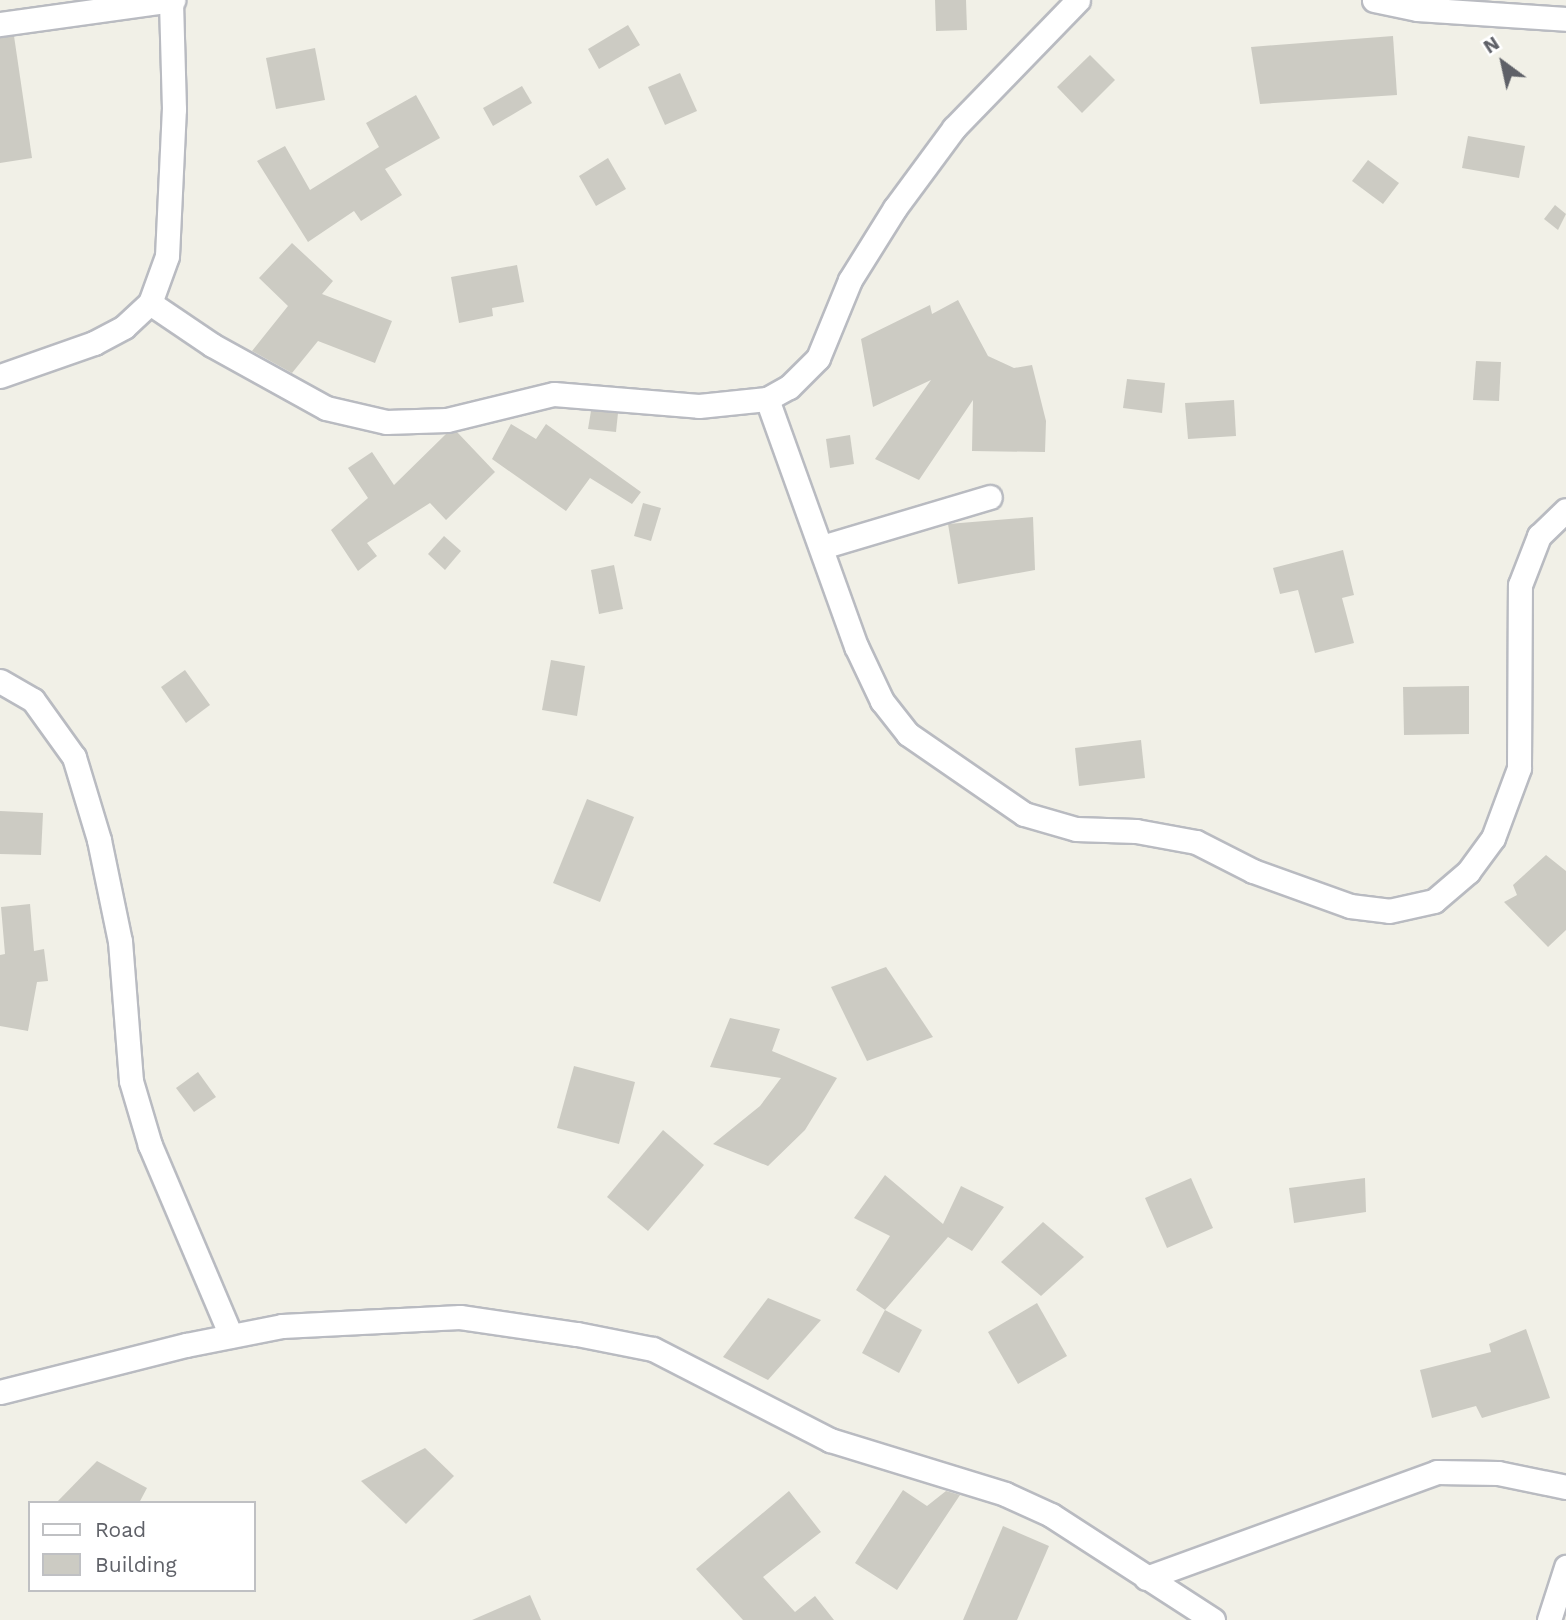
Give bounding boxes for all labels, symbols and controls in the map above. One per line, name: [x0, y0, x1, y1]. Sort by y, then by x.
north arrow: [1468, 28, 1538, 98]
text: N: [1479, 31, 1503, 58]
legend: [28, 1501, 256, 1592]
text: Road: [95, 1517, 146, 1542]
text: Building: [95, 1552, 177, 1577]

